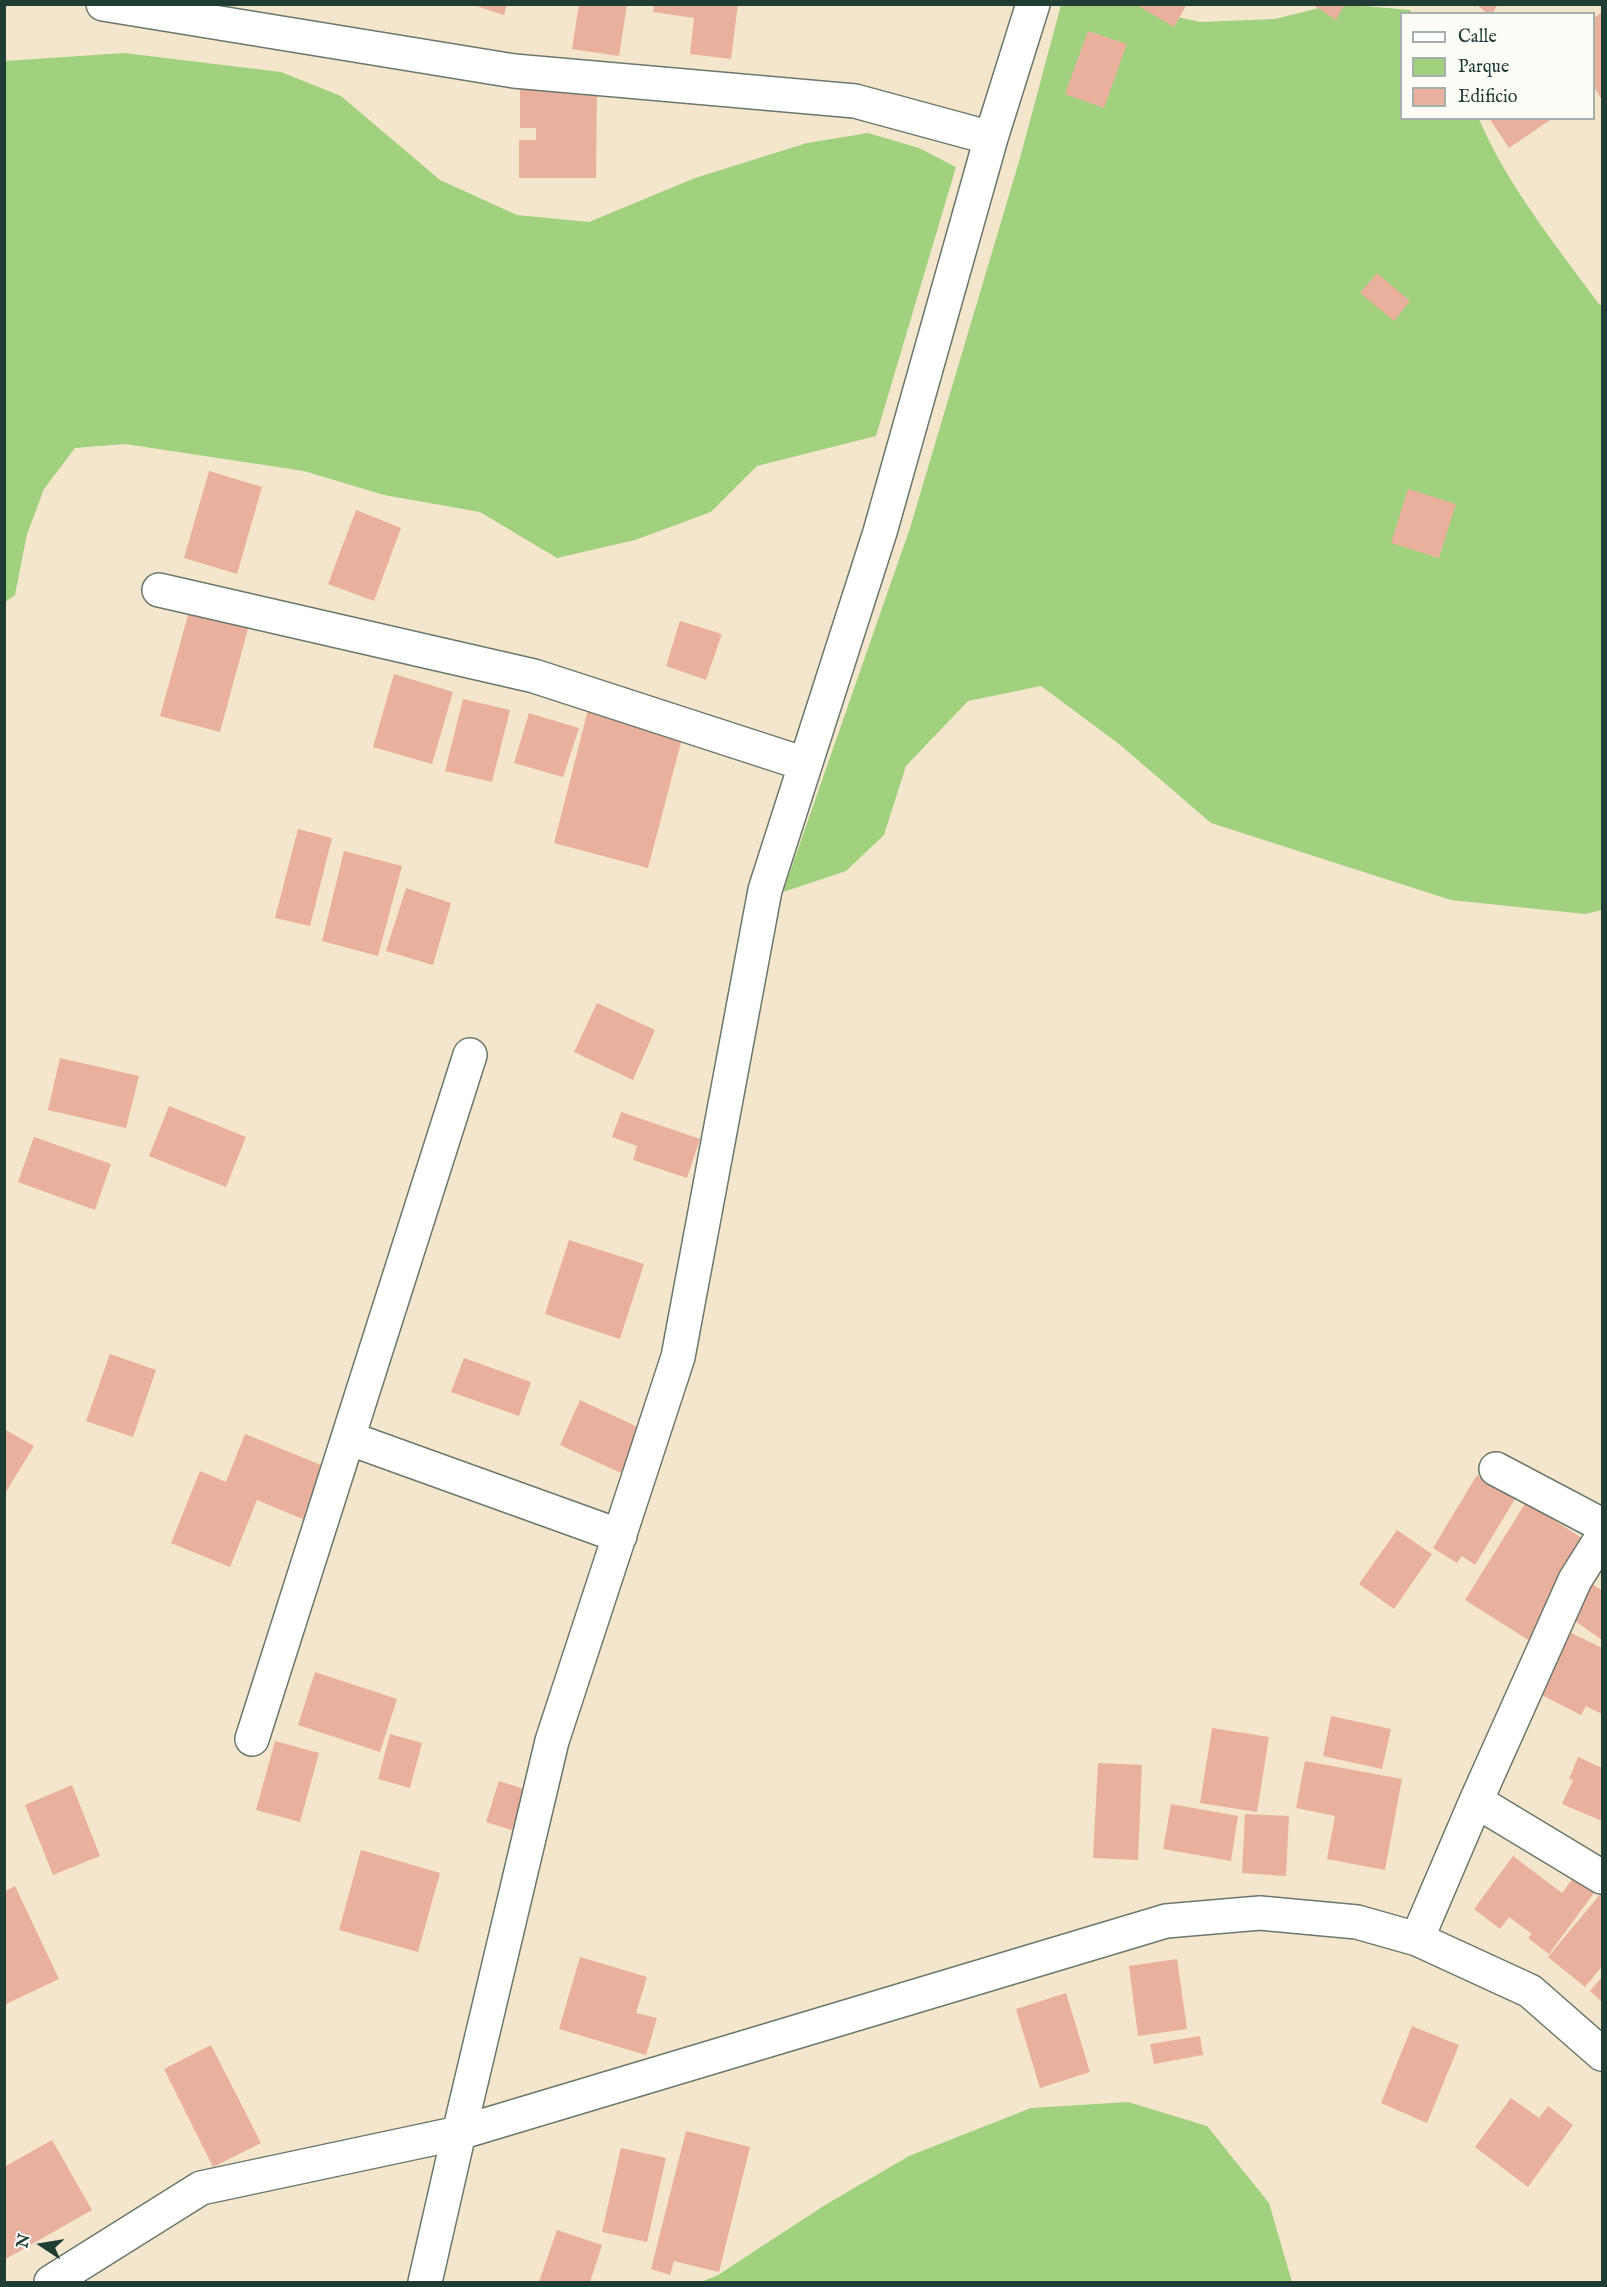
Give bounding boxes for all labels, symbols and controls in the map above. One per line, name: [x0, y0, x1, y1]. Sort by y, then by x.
legend: [1400, 12, 1595, 120]
text: Calle: [1458, 26, 1497, 49]
text: Parque: [1458, 56, 1509, 79]
text: Edificio: [1458, 86, 1518, 109]
north arrow: [12, 2215, 72, 2275]
text: N: [13, 2232, 36, 2250]

